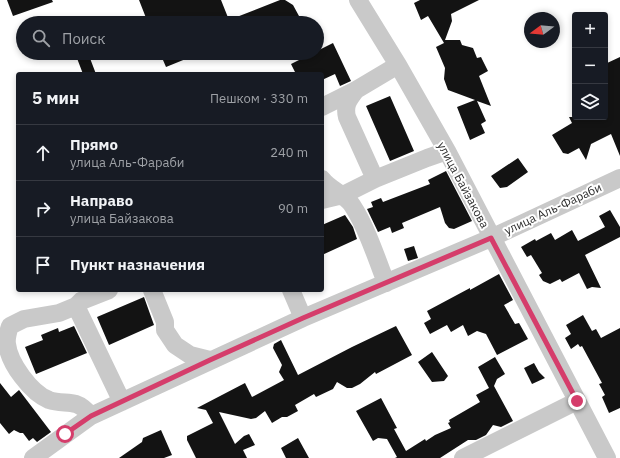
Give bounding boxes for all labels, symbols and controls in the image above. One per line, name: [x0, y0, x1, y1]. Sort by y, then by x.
north arrow: [524, 12, 560, 48]
map controls: [572, 12, 608, 120]
button: +: [572, 12, 608, 48]
search box: [16, 16, 324, 60]
icon: search: [30, 27, 52, 49]
text: Поиск: [62, 29, 105, 48]
button: −: [572, 48, 608, 84]
button: layers: [572, 84, 608, 120]
text: 5 мин: [32, 87, 79, 109]
text: Пешком · 330 m: [210, 90, 308, 107]
text: Прямо: [70, 135, 118, 154]
street label: улица Байзакова: [434, 139, 493, 231]
icon: ahead: [32, 142, 54, 164]
text: 240 m: [270, 144, 308, 161]
text: улица Аль-Фараби: [70, 154, 185, 171]
street label: улица Аль-Фараби: [502, 179, 604, 238]
text: Направо: [70, 191, 133, 210]
icon: right: [32, 198, 54, 220]
text: 90 m: [278, 200, 308, 217]
text: улица Байзакова: [70, 210, 174, 227]
icon: arrive: [32, 254, 54, 276]
text: Пункт назначения: [70, 255, 205, 274]
route end: [568, 392, 586, 410]
route start: [56, 425, 74, 443]

